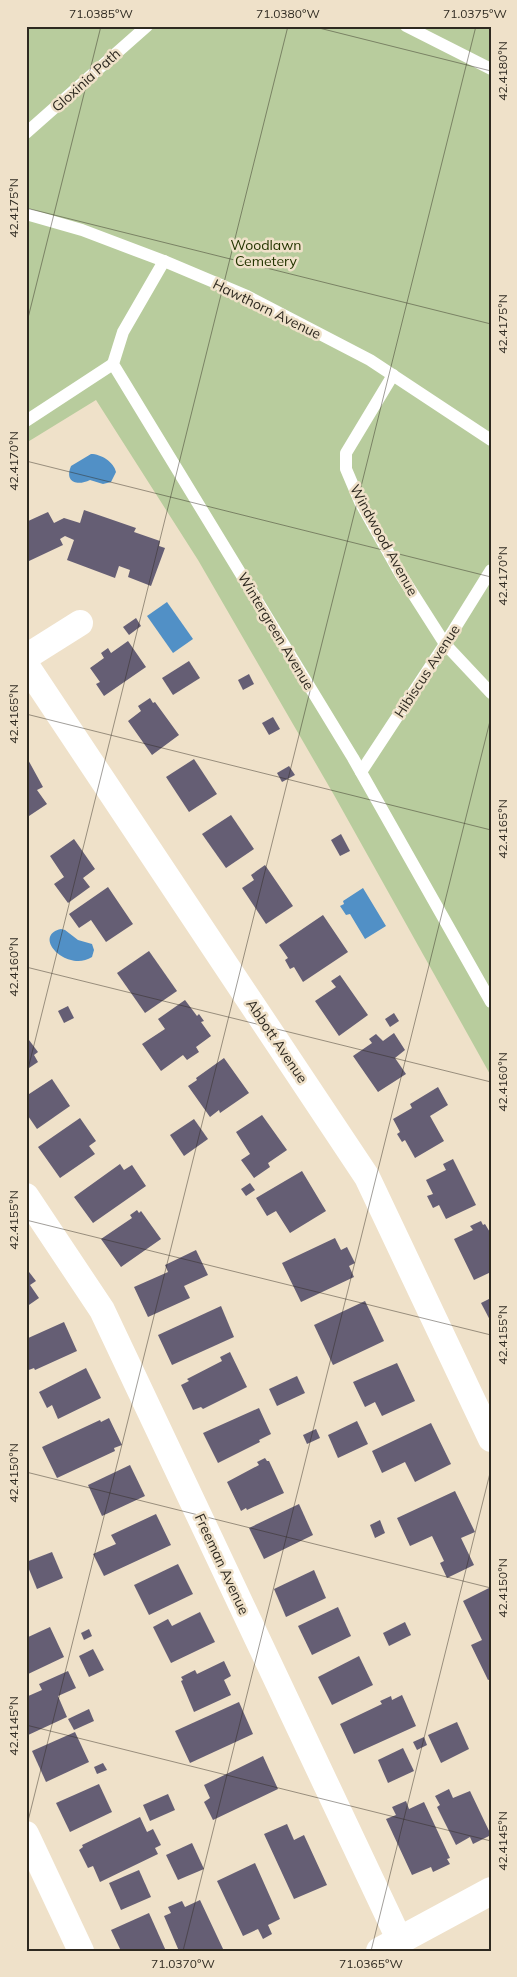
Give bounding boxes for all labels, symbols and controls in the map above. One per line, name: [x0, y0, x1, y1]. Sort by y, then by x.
text: 71.0385°W: [69, 6, 133, 21]
text: 71.0380°W: [256, 6, 320, 21]
text: 71.0375°W: [443, 6, 507, 21]
text: 42.4180°N: [495, 41, 510, 101]
street label: Gloxinia Path: [48, 45, 124, 115]
text: 42.4175°N: [6, 178, 21, 238]
park label: Woodlawn Cemetery: [230, 236, 302, 270]
street label: Hawthorn Avenue: [210, 275, 324, 343]
text: 42.4175°N: [495, 294, 510, 354]
text: 42.4170°N: [6, 431, 21, 491]
street label: Windwood Avenue: [346, 481, 422, 599]
text: 42.4170°N: [495, 546, 510, 606]
street label: Wintergreen Avenue: [234, 569, 318, 693]
street label: Hibiscus Avenue: [390, 621, 464, 721]
text: 42.4165°N: [6, 684, 21, 744]
text: 42.4165°N: [495, 799, 510, 859]
text: 42.4160°N: [6, 937, 21, 997]
street label: Abbott Avenue: [242, 996, 312, 1086]
text: 42.4160°N: [495, 1052, 510, 1112]
text: 42.4155°N: [6, 1190, 21, 1250]
text: 42.4155°N: [495, 1305, 510, 1365]
text: 42.4150°N: [6, 1443, 21, 1503]
street label: Freeman Avenue: [191, 1511, 253, 1617]
text: 42.4150°N: [495, 1558, 510, 1618]
text: 42.4145°N: [6, 1696, 21, 1756]
text: 42.4145°N: [495, 1811, 510, 1871]
text: 71.0370°W: [151, 1956, 215, 1971]
text: 71.0365°W: [339, 1956, 403, 1971]

